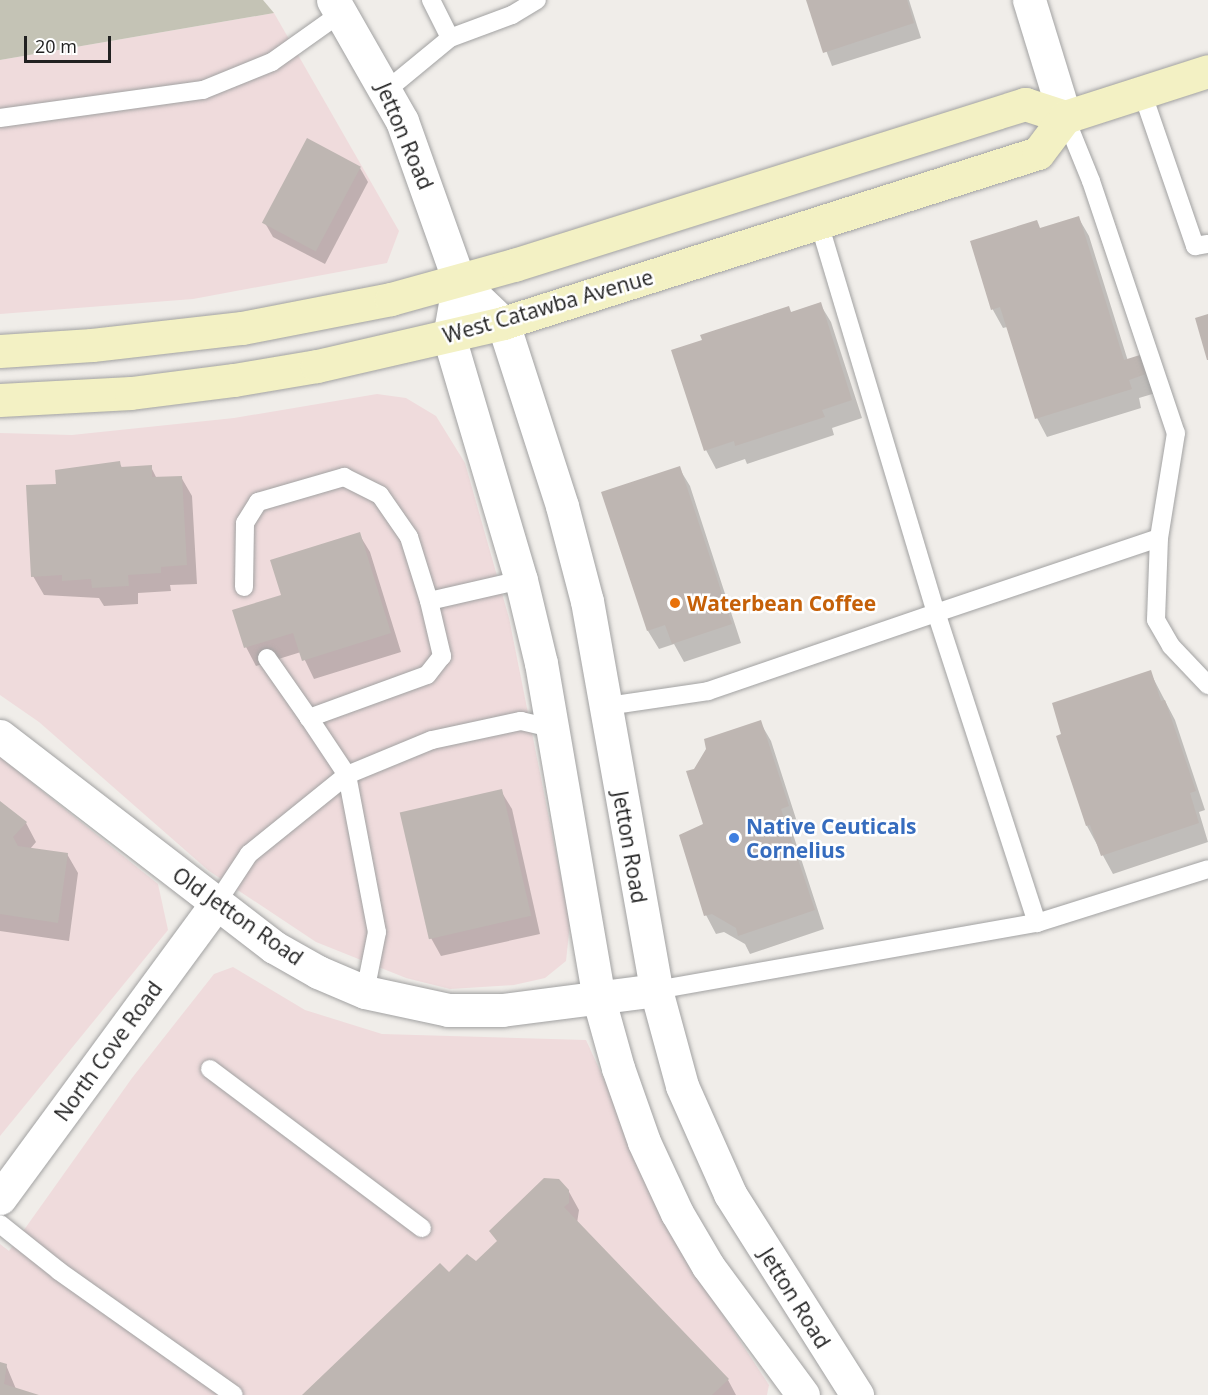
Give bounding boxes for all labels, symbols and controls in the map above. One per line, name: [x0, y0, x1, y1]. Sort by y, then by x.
scale bar: [27, 24, 114, 62]
text: 20 m: [35, 34, 77, 58]
street label: Jetton Road: [371, 79, 439, 193]
street label: West Catawba Avenue: [440, 264, 656, 348]
place label: Waterbean Coffee: [687, 590, 876, 616]
marker: Waterbean Coffee: [668, 596, 682, 610]
street label: Jetton Road: [608, 789, 652, 905]
place label: Native Ceuticals Cornelius: [746, 813, 917, 863]
marker: Native Ceuticals Cornelius: [727, 831, 741, 845]
street label: Old Jetton Road: [168, 862, 308, 970]
street label: North Cove Road: [49, 976, 167, 1126]
street label: Jetton Road: [754, 1243, 836, 1353]

